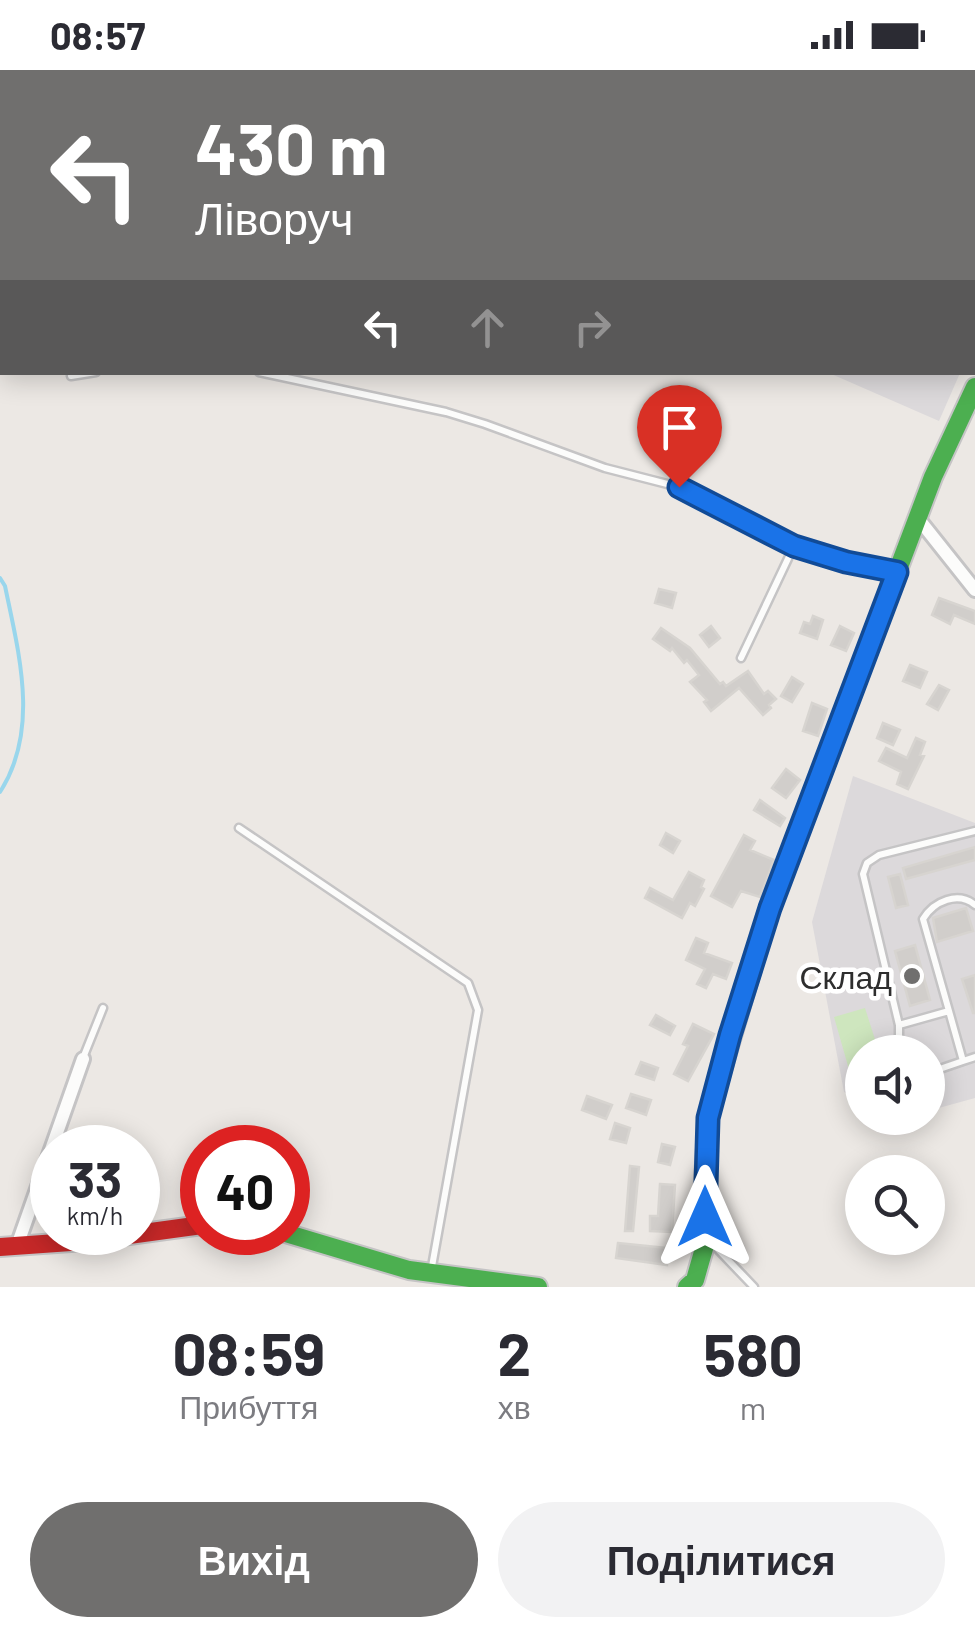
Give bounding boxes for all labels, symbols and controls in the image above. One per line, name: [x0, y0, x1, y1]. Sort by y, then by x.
text: 08:57: [50, 12, 145, 58]
text: 430 m: [195, 105, 388, 189]
icon: left: [30, 110, 160, 240]
text: Ліворуч: [195, 190, 353, 244]
icon: left: [355, 300, 410, 355]
icon: ahead: [460, 300, 515, 355]
icon: right: [565, 300, 620, 355]
pin: [637, 385, 722, 488]
icon: arrive: [652, 400, 707, 455]
place label: Склад: [799, 957, 892, 996]
marker: Склад: [901, 965, 923, 987]
map controls: [845, 1035, 945, 1255]
button: sound: [845, 1035, 945, 1135]
speed limit sign: 40: [180, 1125, 310, 1255]
text: 33: [68, 1148, 122, 1208]
button: search: [845, 1155, 945, 1255]
position arrow: [653, 1165, 757, 1269]
text: km/h: [67, 1200, 123, 1230]
text: 08:59: [172, 1316, 325, 1388]
text: 2: [498, 1316, 531, 1388]
text: 580: [704, 1317, 803, 1389]
text: Прибуття: [179, 1387, 318, 1425]
text: хв: [498, 1387, 531, 1425]
text: m: [740, 1388, 766, 1426]
button: Вихід: [30, 1502, 478, 1617]
button: Поділитися: [498, 1502, 945, 1617]

